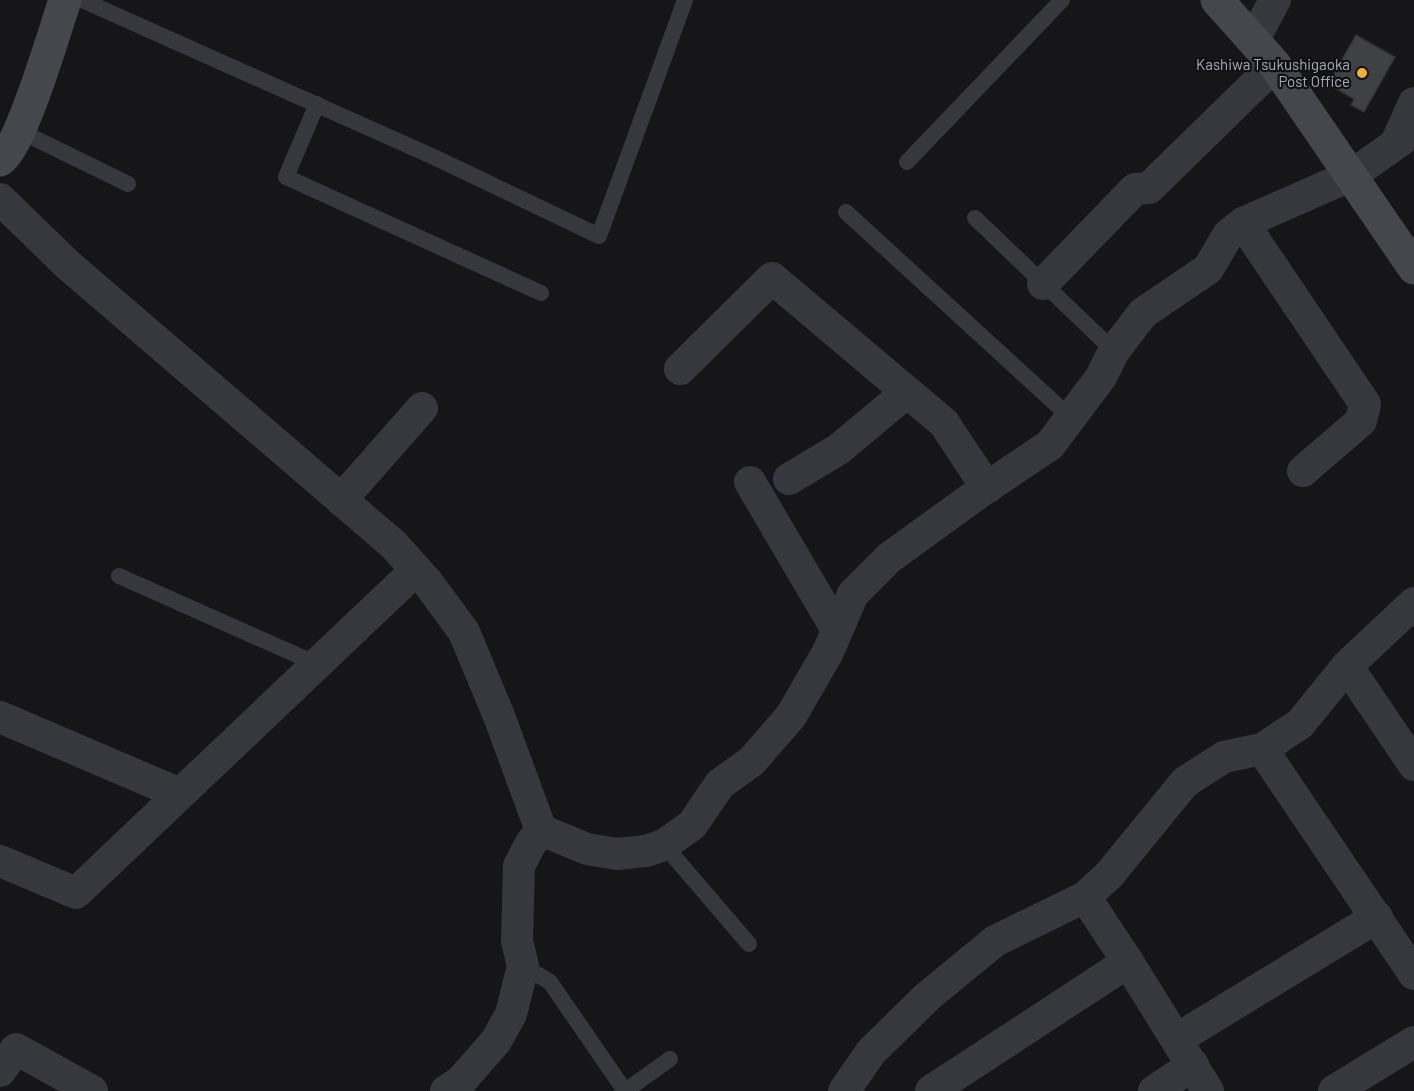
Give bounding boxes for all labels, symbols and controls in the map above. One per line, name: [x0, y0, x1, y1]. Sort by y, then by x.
place label: Kashiwa Tsukushigaoka Post Office: [1196, 55, 1350, 90]
marker: Kashiwa Tsukushigaoka Post Office: [1355, 66, 1369, 80]

